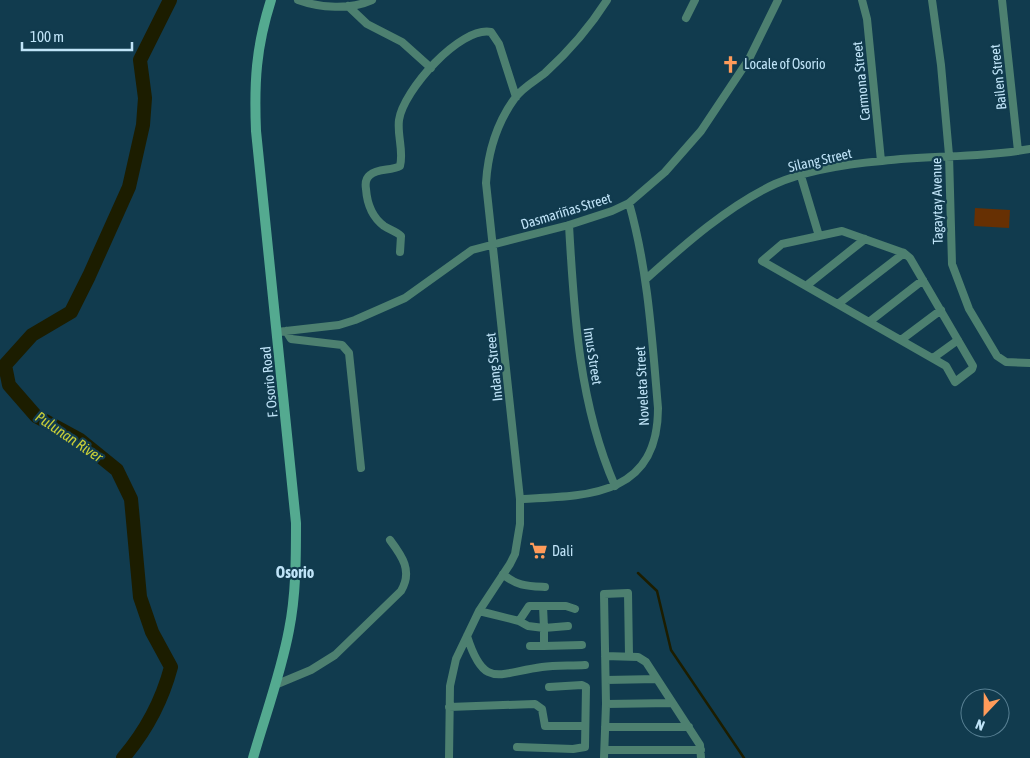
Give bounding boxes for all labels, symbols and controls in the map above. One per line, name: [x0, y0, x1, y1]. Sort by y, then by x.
scale bar: [22, 20, 132, 52]
text: 100 m: [30, 28, 64, 45]
street label: Carmona Street: [849, 41, 873, 121]
street label: Bailen Street: [987, 43, 1009, 111]
church icon: Locale of Osorio: [720, 54, 740, 74]
place label: Locale of Osorio: [744, 56, 826, 72]
street label: Silang Street: [787, 145, 853, 175]
street label: Tagaytay Avenue: [928, 158, 946, 244]
street label: Dasmariñas Street: [519, 190, 613, 232]
street label: Imus Street: [581, 326, 605, 386]
street label: Indang Street: [482, 332, 506, 402]
street label: F. Osorio Road: [257, 346, 281, 418]
street label: Noveleta Street: [632, 346, 652, 426]
water label: Pulunan River: [32, 408, 107, 466]
supermarket icon: Dali: [528, 541, 548, 561]
place label: Dali: [552, 543, 573, 559]
district label: Osorio: [276, 563, 315, 581]
north arrow: [960, 688, 1010, 738]
text: N: [973, 716, 987, 734]

